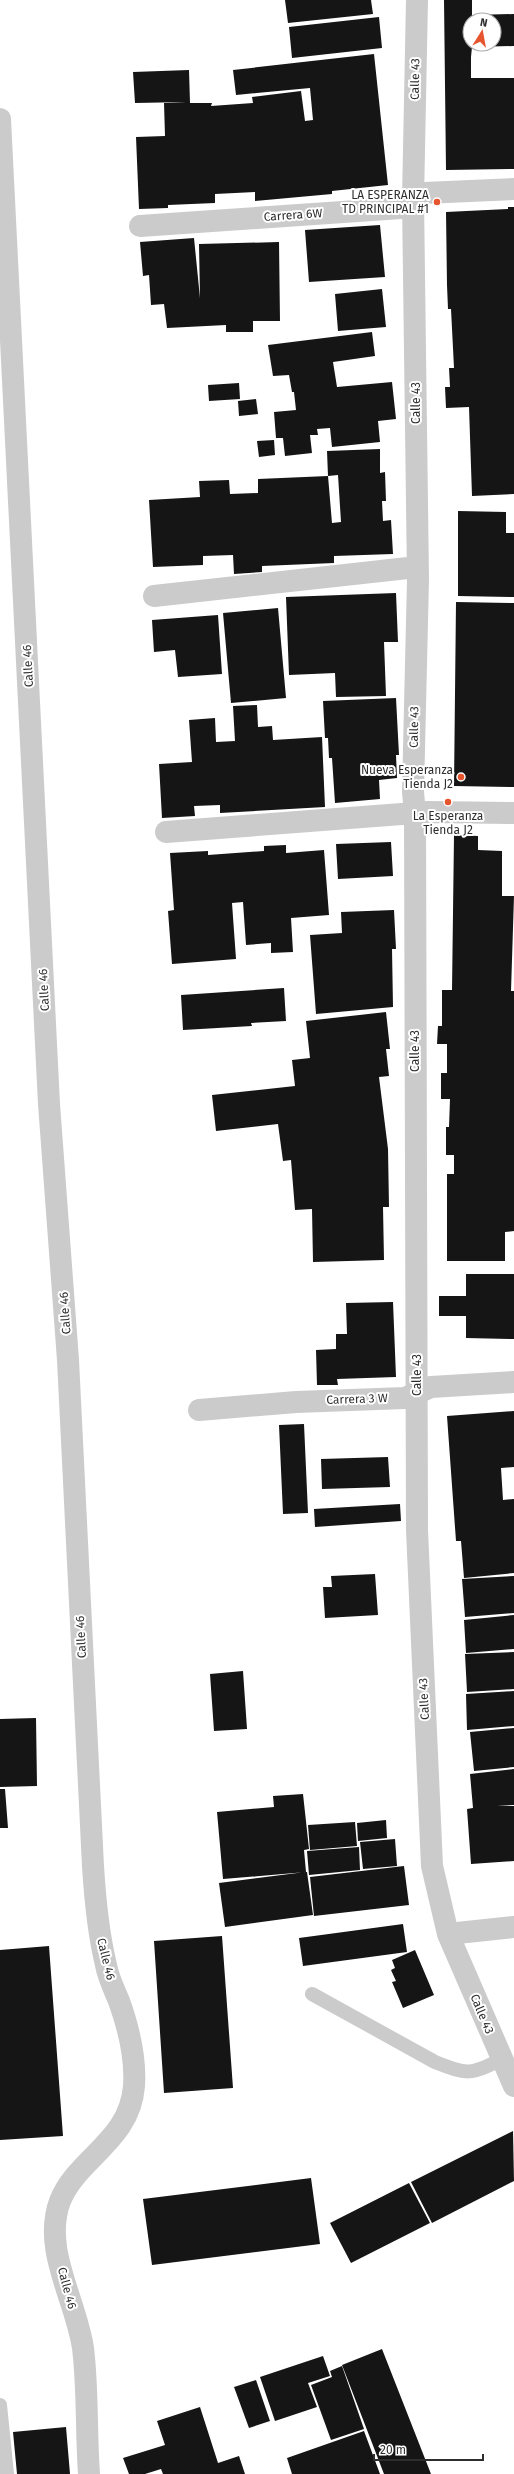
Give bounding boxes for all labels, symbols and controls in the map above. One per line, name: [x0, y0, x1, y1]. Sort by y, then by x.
north arrow: [462, 12, 502, 52]
text: N: [479, 16, 489, 30]
street label: Calle 43: [408, 58, 422, 100]
place label: LA ESPERANZA TD PRINCIPAL #1: [342, 188, 429, 216]
marker: LA ESPERANZA TD PRINCIPAL #1: [432, 197, 442, 207]
street label: Carrera 6W: [263, 206, 323, 224]
street label: Calle 43: [409, 382, 423, 424]
street label: Calle 46: [20, 644, 36, 688]
street label: Calle 43: [407, 706, 421, 748]
place label: Nueva Esperanza Tienda J2: [361, 763, 453, 791]
marker: Nueva Esperanza Tienda J2: [456, 772, 466, 782]
marker: La Esperanza Tienda J2: [443, 797, 453, 807]
place label: La Esperanza Tienda J2: [413, 809, 483, 837]
street label: Calle 46: [36, 968, 52, 1012]
street label: Calle 43: [408, 1030, 422, 1072]
street label: Calle 46: [57, 1291, 73, 1335]
street label: Calle 43: [410, 1354, 424, 1396]
street label: Carrera 3 W: [326, 1391, 388, 1407]
street label: Calle 46: [73, 1615, 89, 1659]
street label: Calle 43: [416, 1678, 432, 1720]
street label: Calle 46: [94, 1937, 118, 1981]
street label: Calle 43: [467, 1992, 497, 2036]
street label: Calle 46: [55, 2266, 79, 2310]
scale bar: [374, 2436, 483, 2462]
text: 20 m: [380, 2443, 406, 2457]

